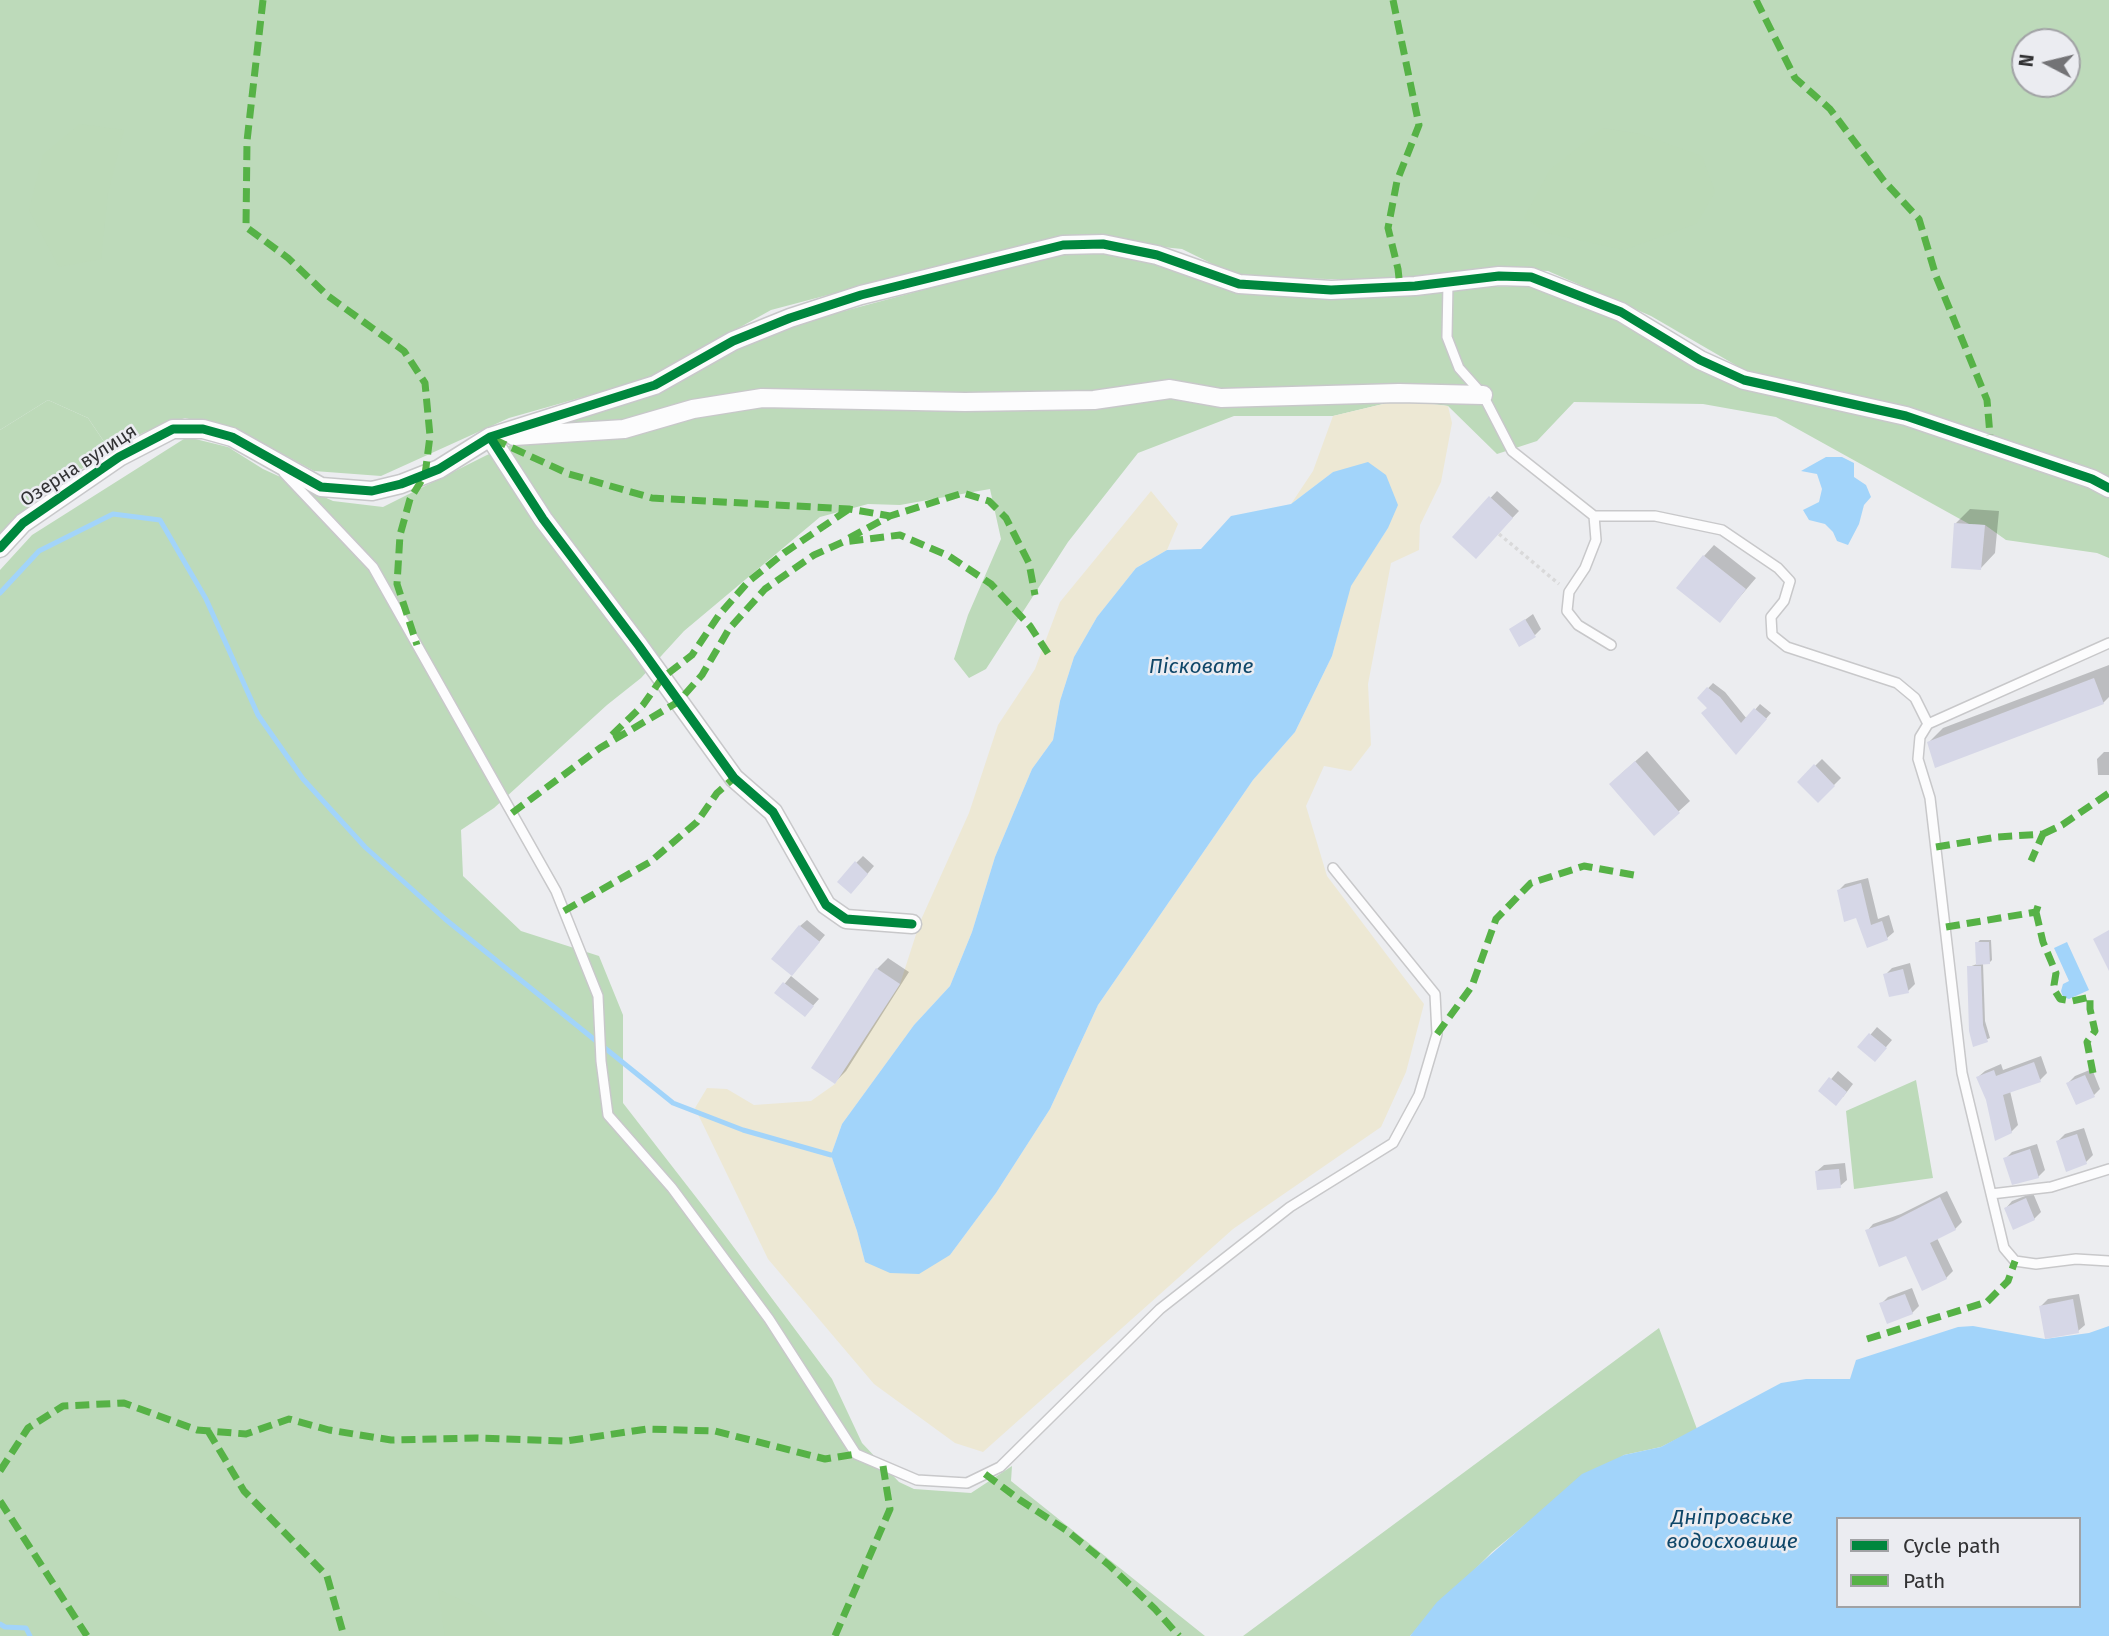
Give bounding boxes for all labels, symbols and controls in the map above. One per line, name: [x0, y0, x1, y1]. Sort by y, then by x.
north arrow: [2011, 28, 2081, 98]
text: N: [2014, 53, 2039, 68]
street label: Озерна вулиця: [17, 420, 141, 512]
water label: Пісковате: [1149, 654, 1253, 680]
water label: Дніпровське водосховище: [1666, 1505, 1798, 1555]
legend: [1836, 1517, 2081, 1608]
text: Cycle path: [1903, 1533, 2001, 1559]
text: Path: [1903, 1568, 1945, 1594]

